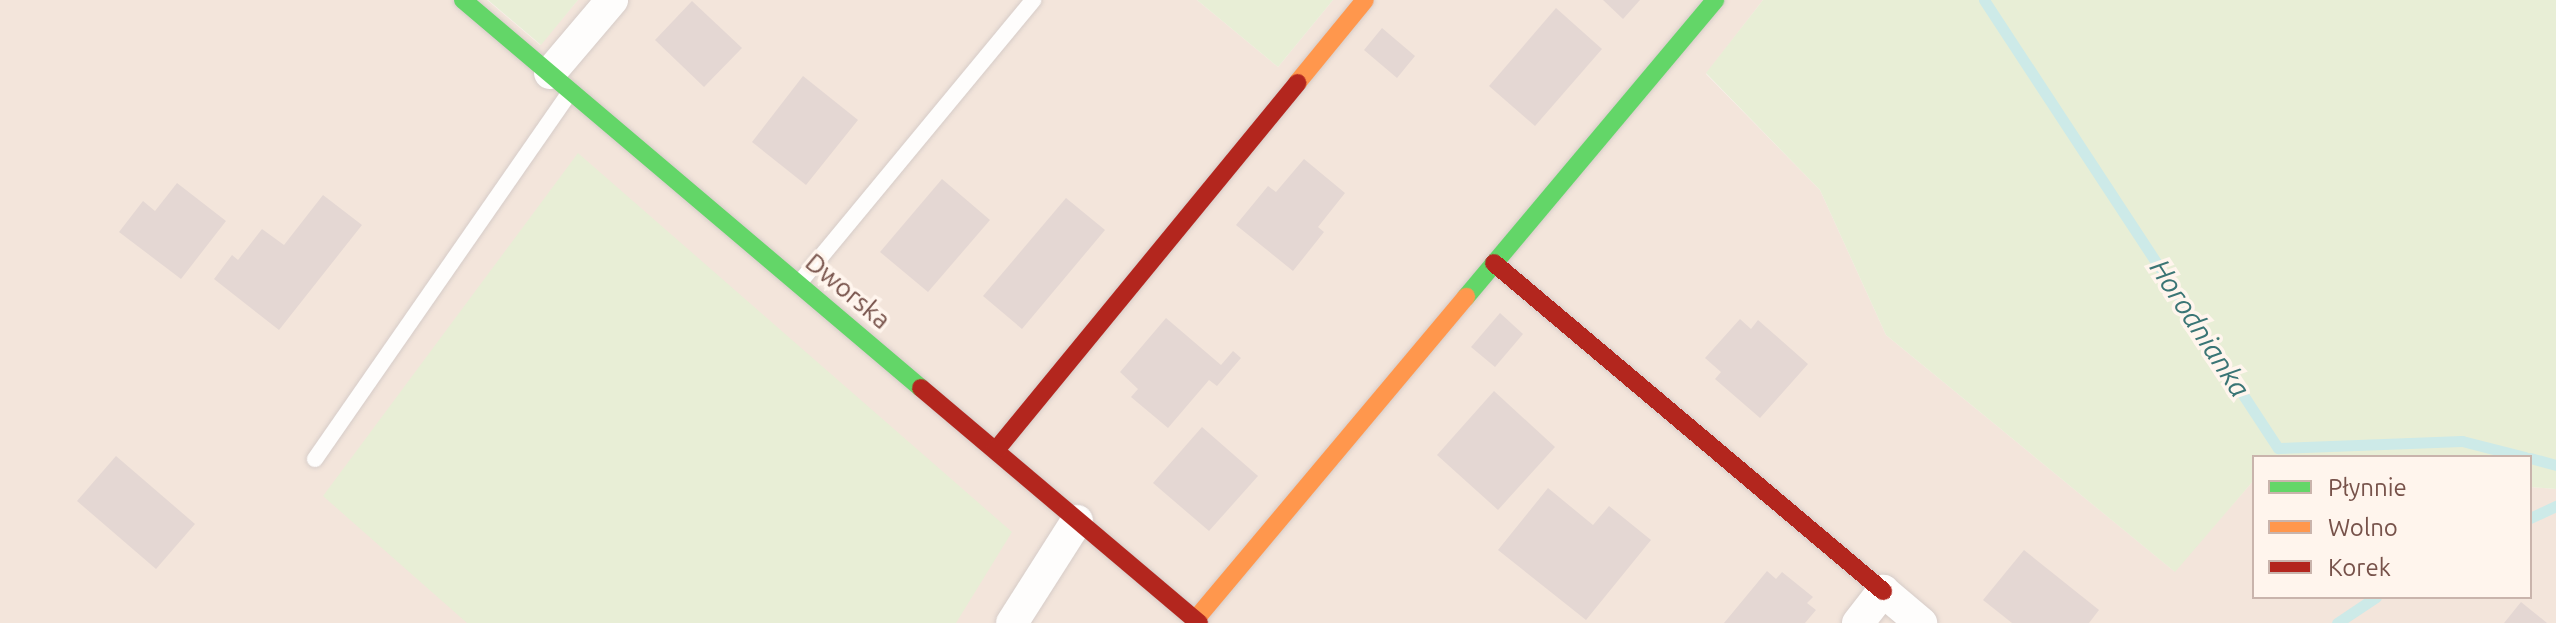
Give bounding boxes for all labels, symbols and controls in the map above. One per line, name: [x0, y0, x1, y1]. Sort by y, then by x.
street label: Dworska: [799, 246, 897, 336]
water label: Horodnianka: [2143, 253, 2257, 403]
legend: [2252, 455, 2532, 599]
text: Płynnie: [2328, 474, 2407, 501]
text: Wolno: [2328, 514, 2398, 541]
text: Korek: [2328, 554, 2391, 581]

